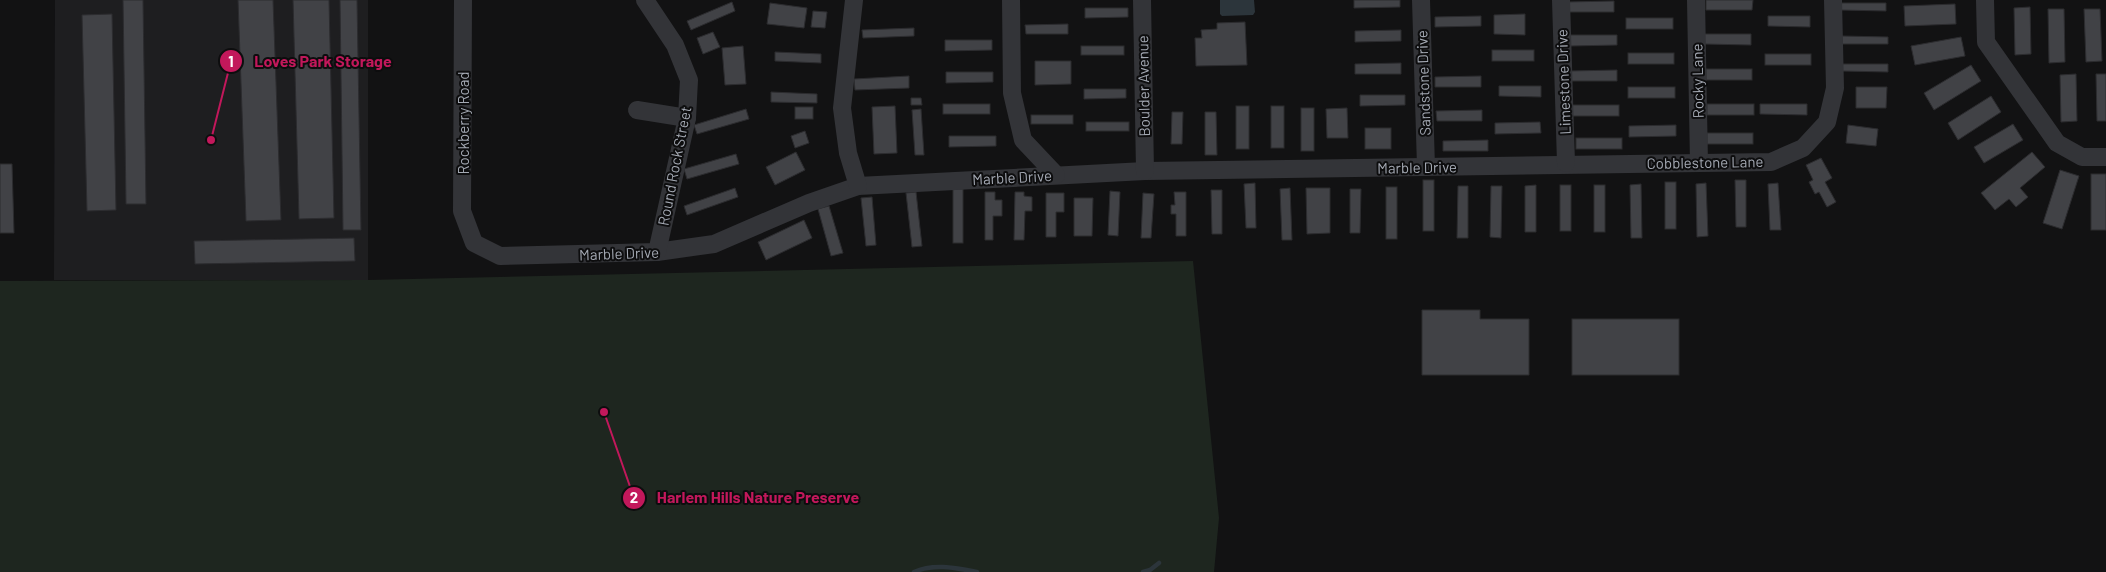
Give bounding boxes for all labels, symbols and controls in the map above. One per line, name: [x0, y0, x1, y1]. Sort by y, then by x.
street label: Limestone Drive: [1552, 29, 1574, 135]
street label: Sandstone Drive: [1412, 30, 1434, 136]
street label: Boulder Avenue: [1133, 35, 1153, 137]
street label: Rocky Lane: [1687, 43, 1707, 119]
callout: Loves Park Storage: [219, 46, 401, 77]
text: Loves Park Storage: [254, 51, 392, 70]
text: 1: [228, 52, 234, 70]
street label: Rockberry Road: [454, 71, 472, 175]
street label: Round Rock Street: [654, 105, 694, 227]
street label: Cobblestone Lane: [1647, 152, 1763, 172]
street label: Marble Drive: [1377, 157, 1457, 177]
street label: Marble Drive: [972, 166, 1052, 188]
street label: Marble Drive: [579, 243, 659, 263]
callout: Harlem Hills Nature Preserve: [622, 482, 869, 513]
text: Harlem Hills Nature Preserve: [657, 487, 859, 506]
text: 2: [630, 488, 638, 506]

